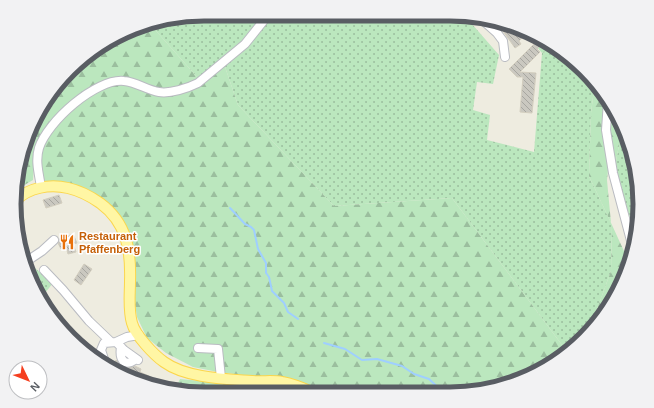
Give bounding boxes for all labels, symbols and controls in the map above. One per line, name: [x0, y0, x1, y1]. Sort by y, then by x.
place label: Restaurant Pfaffenberg: [79, 230, 140, 255]
restaurant icon: Restaurant Pfaffenberg: [58, 233, 76, 251]
north arrow: [8, 360, 48, 400]
text: N: [28, 380, 42, 394]

